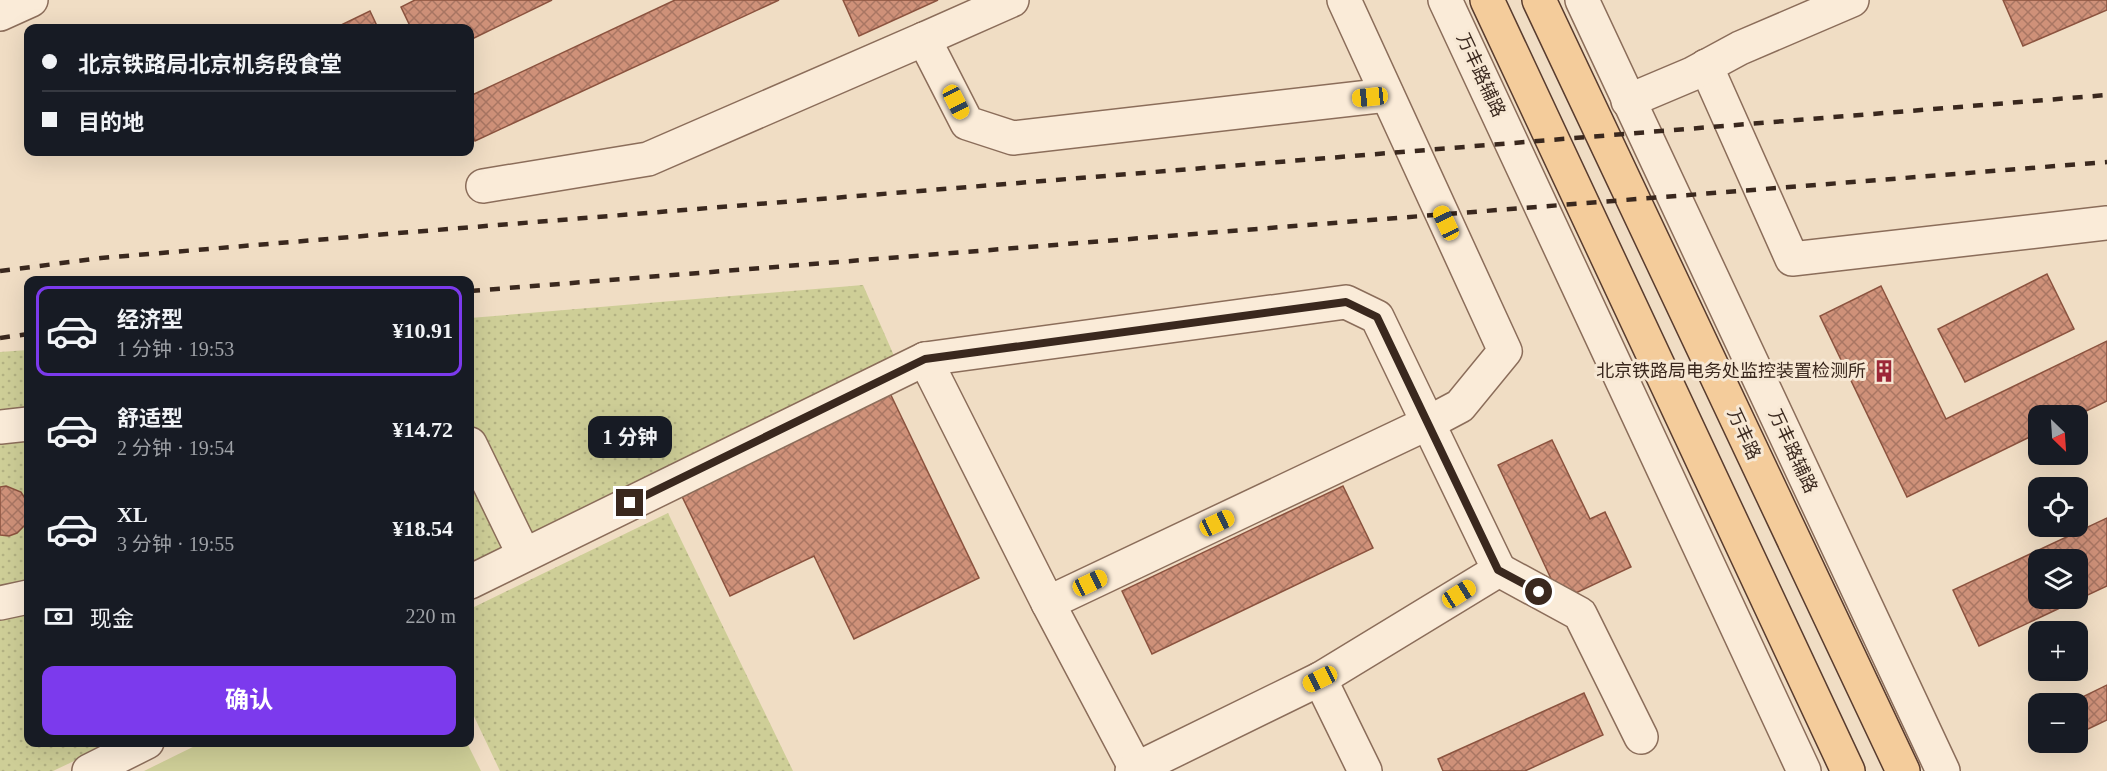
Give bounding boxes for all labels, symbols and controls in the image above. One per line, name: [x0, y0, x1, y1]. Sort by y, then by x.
street label: 万丰路辅路: [1453, 30, 1509, 120]
text: 北京铁路局北京机务段食堂: [78, 52, 342, 77]
car: [940, 82, 972, 122]
car: [1351, 86, 1389, 108]
text: 目的地: [78, 110, 144, 135]
car: [1430, 203, 1462, 243]
icon: car: [45, 304, 99, 358]
text: 经济型: [117, 307, 183, 332]
text: ¥10.91: [393, 318, 453, 343]
text: 1 分钟 · 19:53: [117, 338, 234, 360]
building icon: 北京铁路局电务处监控装置检测所: [1871, 358, 1897, 384]
place label: 北京铁路局电务处监控装置检测所: [1596, 361, 1866, 381]
icon: car: [45, 403, 99, 457]
street label: 万丰路: [1724, 405, 1764, 463]
north arrow: [2028, 405, 2088, 465]
map controls: [2028, 405, 2088, 753]
text: 舒适型: [117, 406, 183, 431]
street label: 万丰路辅路: [1765, 406, 1821, 496]
callout: 1 分钟: [588, 416, 672, 458]
text: ¥14.72: [393, 417, 453, 442]
text: 1 分钟: [603, 426, 658, 448]
text: 2 分钟 · 19:54: [117, 437, 234, 459]
button: locate: [2028, 477, 2088, 537]
route end: [616, 489, 643, 516]
icon: car: [45, 502, 99, 556]
text: XL: [117, 502, 148, 527]
car: [1197, 507, 1237, 539]
text: ¥18.54: [393, 516, 453, 541]
text: 3 分钟 · 19:55: [117, 533, 234, 555]
button: layers: [2028, 549, 2088, 609]
car: [1070, 567, 1110, 599]
car: [1439, 577, 1479, 611]
route start: [1525, 578, 1552, 605]
icon: cash: [42, 600, 75, 633]
text: 220 m: [405, 605, 456, 627]
text: 现金: [90, 606, 134, 631]
button: +: [2028, 621, 2088, 681]
car: [1300, 663, 1340, 695]
button: 确认: [42, 666, 456, 735]
button: −: [2028, 693, 2088, 753]

